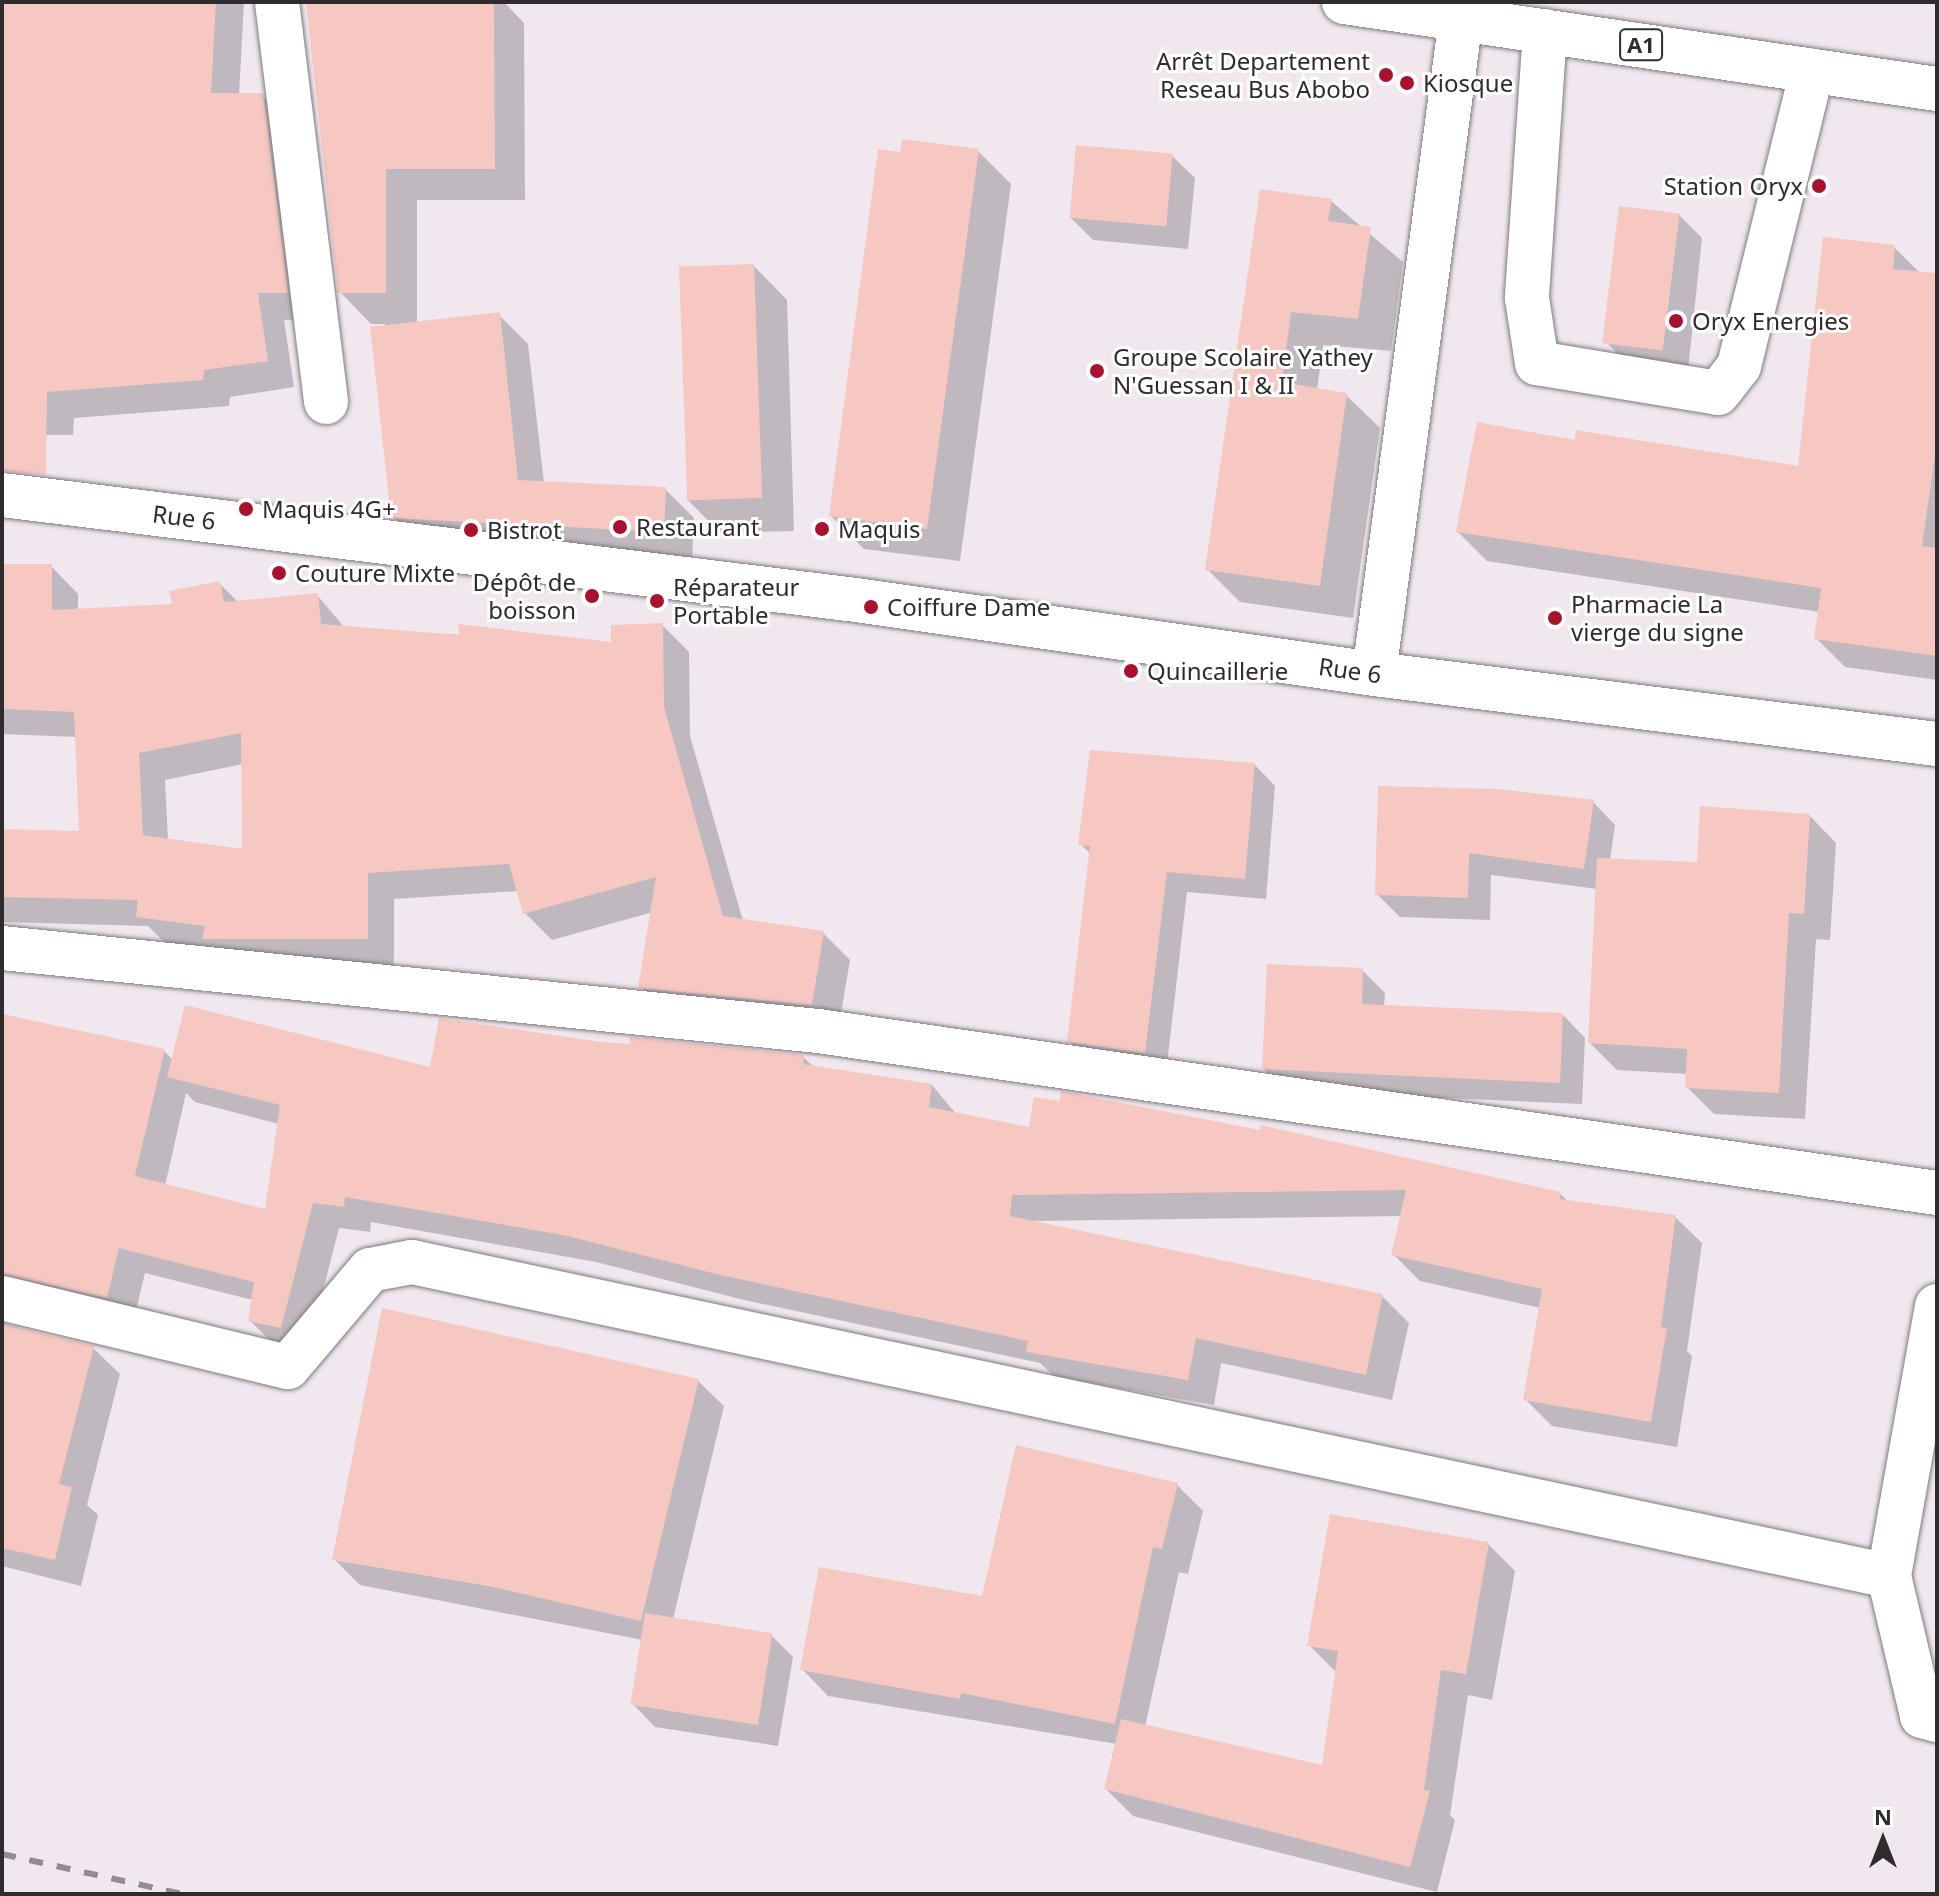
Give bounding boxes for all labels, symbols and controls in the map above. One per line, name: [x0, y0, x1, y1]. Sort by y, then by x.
road number: A1: [1619, 27, 1663, 63]
place label: Arrêt Departement Reseau Bus Abobo: [1156, 47, 1370, 103]
marker: Arrêt Departement Reseau Bus Abobo: [1377, 66, 1395, 84]
place label: Kiosque: [1423, 69, 1513, 97]
marker: Kiosque: [1398, 74, 1416, 92]
place label: Station Oryx: [1664, 172, 1803, 200]
marker: Station Oryx: [1810, 177, 1828, 195]
place label: Oryx Energies: [1692, 307, 1849, 335]
marker: Oryx Energies: [1667, 312, 1685, 330]
place label: Groupe Scolaire Yathey N'Guessan I & II: [1113, 343, 1373, 399]
marker: Groupe Scolaire Yathey N'Guessan I & II: [1088, 362, 1106, 380]
place label: Maquis 4G+: [262, 495, 396, 523]
street label: Rue 6: [151, 499, 217, 535]
marker: Maquis 4G+: [237, 500, 255, 518]
place label: Restaurant: [636, 513, 759, 541]
place label: Maquis: [838, 515, 921, 543]
place label: Bistrot: [487, 516, 562, 544]
marker: Restaurant: [611, 518, 629, 536]
marker: Maquis: [813, 520, 831, 538]
marker: Bistrot: [462, 521, 480, 539]
place label: Couture Mixte: [295, 559, 455, 587]
marker: Couture Mixte: [270, 564, 288, 582]
place label: Dépôt de boisson: [472, 568, 576, 624]
place label: Réparateur Portable: [673, 573, 800, 629]
marker: Dépôt de boisson: [583, 587, 601, 605]
place label: Pharmacie La vierge du signe: [1571, 590, 1744, 646]
marker: Réparateur Portable: [648, 592, 666, 610]
place label: Coiffure Dame: [887, 593, 1050, 621]
marker: Coiffure Dame: [862, 598, 880, 616]
marker: Pharmacie La vierge du signe: [1546, 609, 1564, 627]
street label: Rue 6: [1317, 651, 1383, 689]
place label: Quincaillerie: [1147, 657, 1288, 685]
marker: Quincaillerie: [1122, 662, 1140, 680]
north arrow: [1843, 1800, 1923, 1880]
text: N: [1874, 1801, 1892, 1831]

